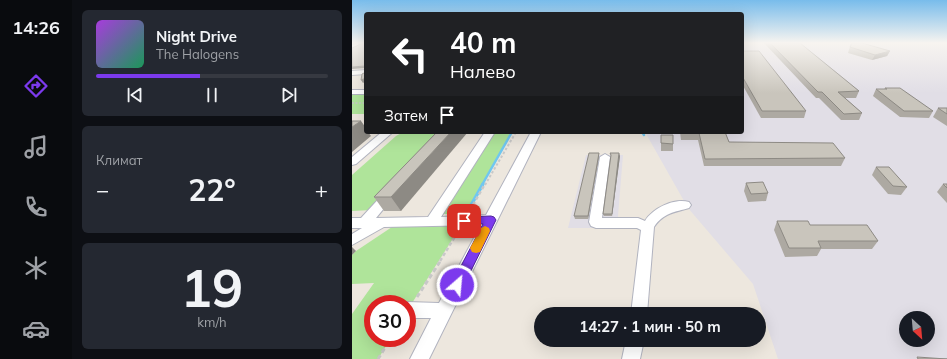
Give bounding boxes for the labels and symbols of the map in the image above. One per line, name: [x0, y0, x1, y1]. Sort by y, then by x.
pin: [447, 204, 481, 238]
position arrow: [436, 264, 478, 306]
speed limit sign: 30: [364, 295, 416, 347]
north arrow: [899, 311, 935, 347]

